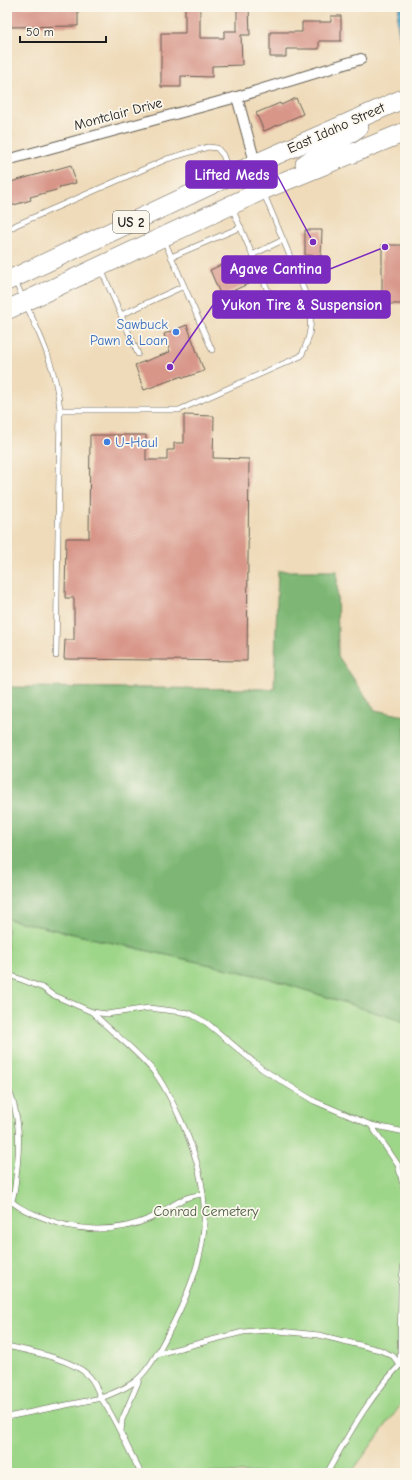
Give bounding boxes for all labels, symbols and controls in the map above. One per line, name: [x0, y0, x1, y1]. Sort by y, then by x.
scale bar: [20, 18, 106, 44]
text: 50 m: [26, 25, 54, 39]
street label: Montclair Drive: [72, 94, 164, 134]
street label: East Idaho Street: [285, 98, 388, 157]
callout: Lifted Meds: [186, 161, 277, 188]
text: Lifted Meds: [195, 166, 269, 184]
road number: US 2: [113, 211, 149, 233]
callout: Agave Cantina: [222, 256, 330, 283]
text: Agave Cantina: [230, 260, 322, 278]
callout: Yukon Tire & Suspension: [213, 291, 390, 318]
text: Yukon Tire & Suspension: [222, 296, 382, 314]
place label: Sawbuck Pawn & Loan: [90, 316, 168, 349]
marker: Sawbuck Pawn & Loan: [171, 327, 181, 337]
place label: U-Haul: [115, 434, 158, 451]
marker: U-Haul: [102, 437, 112, 447]
park label: Conrad Cemetery: [154, 1203, 259, 1220]

